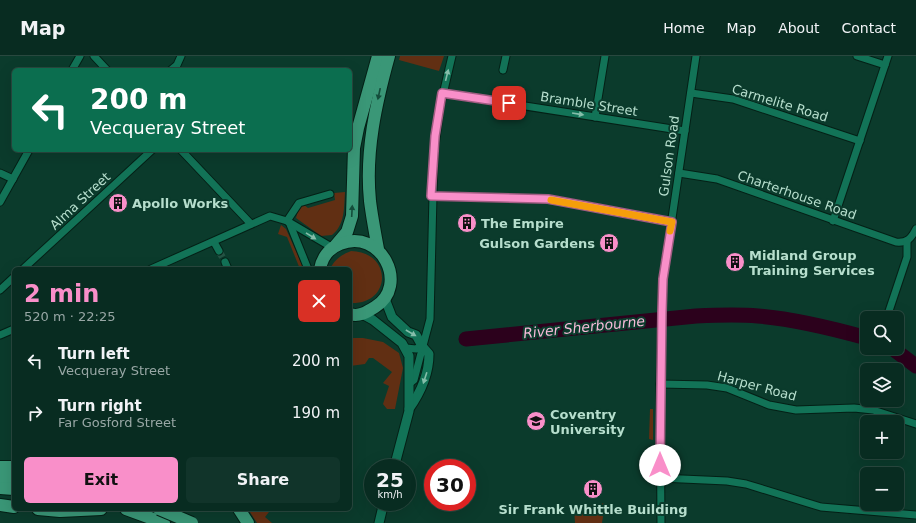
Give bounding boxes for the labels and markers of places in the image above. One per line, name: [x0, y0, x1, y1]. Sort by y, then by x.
pin: [492, 86, 526, 120]
building icon: Apollo Works: [107, 192, 129, 214]
place label: Apollo Works: [132, 196, 229, 211]
building icon: The Empire: [456, 212, 478, 234]
place label: The Empire: [481, 216, 564, 231]
building icon: Gulson Gardens: [598, 232, 620, 254]
place label: Gulson Gardens: [479, 236, 595, 251]
place label: Midland Group Training Services: [749, 248, 875, 278]
building icon: Midland Group Training Services: [724, 251, 746, 273]
place label: Coventry University: [550, 407, 625, 437]
school or university icon: Coventry University: [525, 410, 547, 432]
building icon: Sir Frank Whittle Building: [582, 478, 604, 500]
place label: Sir Frank Whittle Building: [498, 502, 688, 517]

